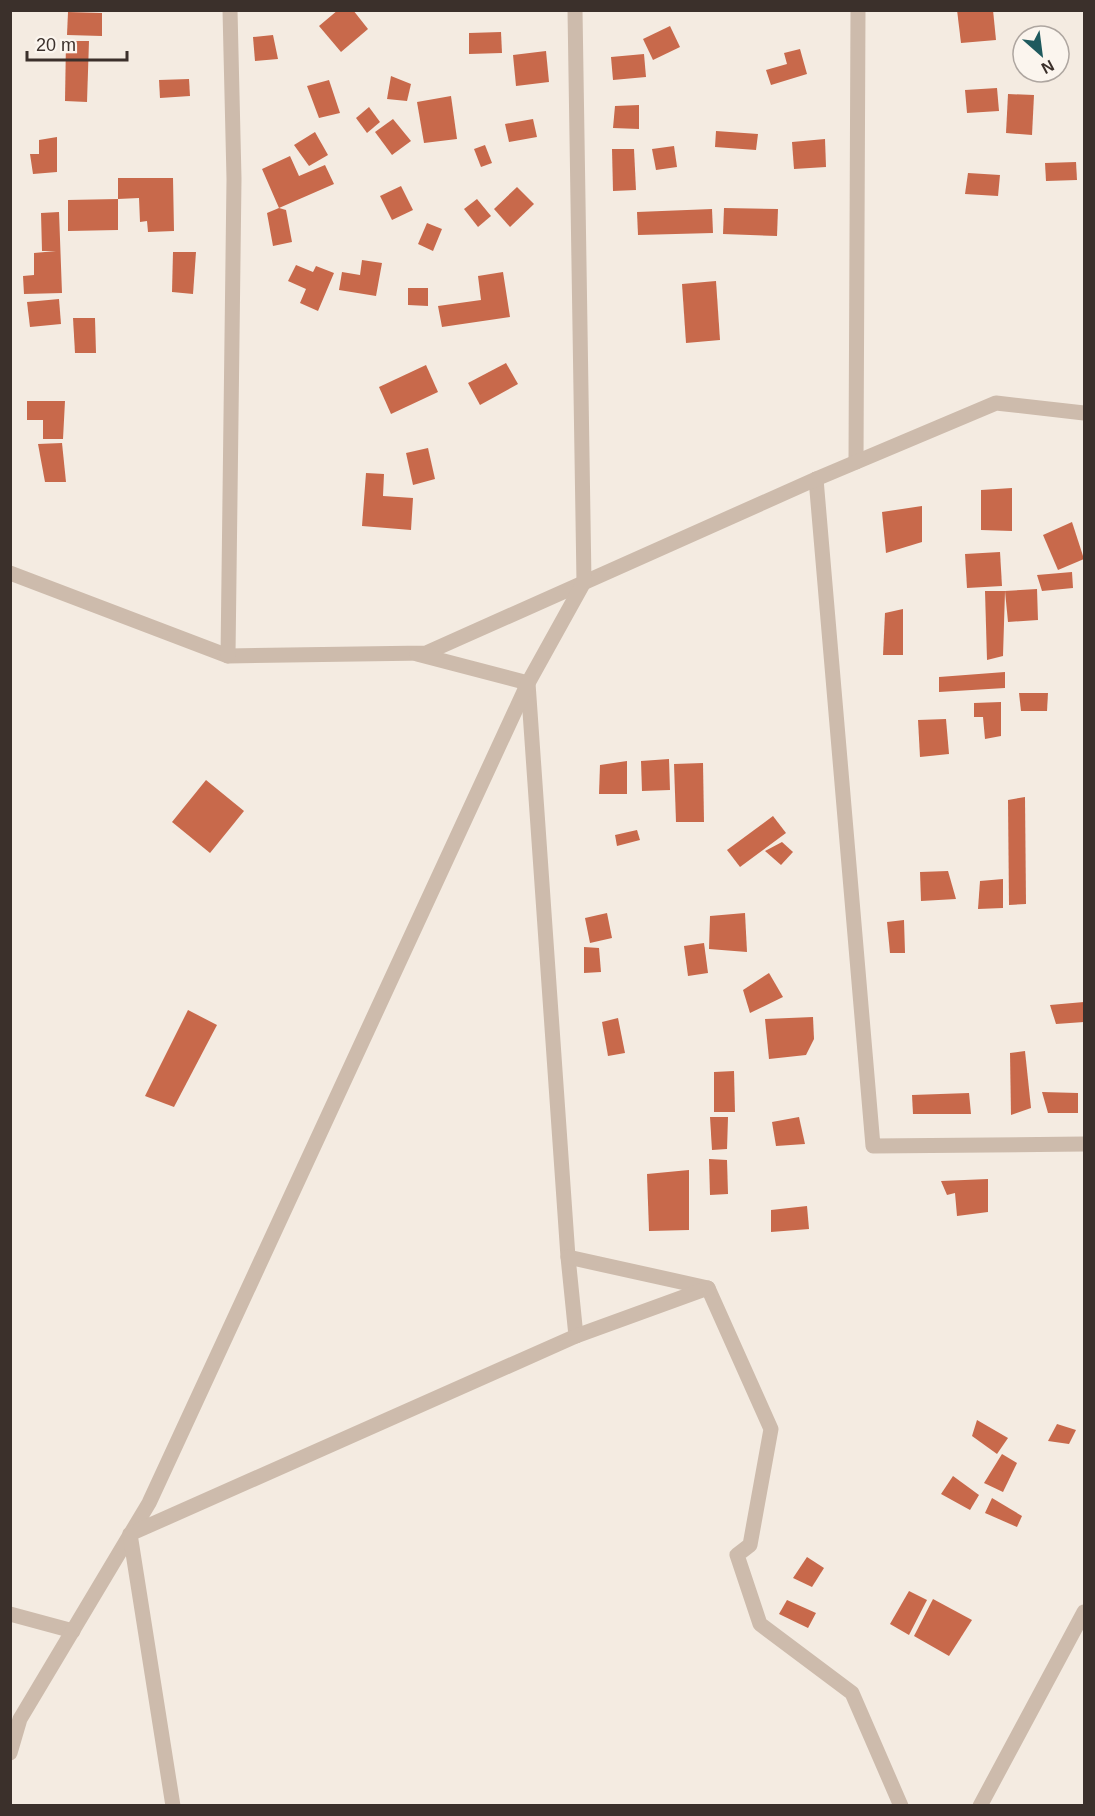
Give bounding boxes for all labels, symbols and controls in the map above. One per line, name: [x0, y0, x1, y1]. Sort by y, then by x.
scale bar: [27, 24, 128, 62]
north arrow: [1011, 24, 1071, 84]
text: 20 m: [36, 35, 76, 55]
text: N: [1039, 57, 1057, 77]

